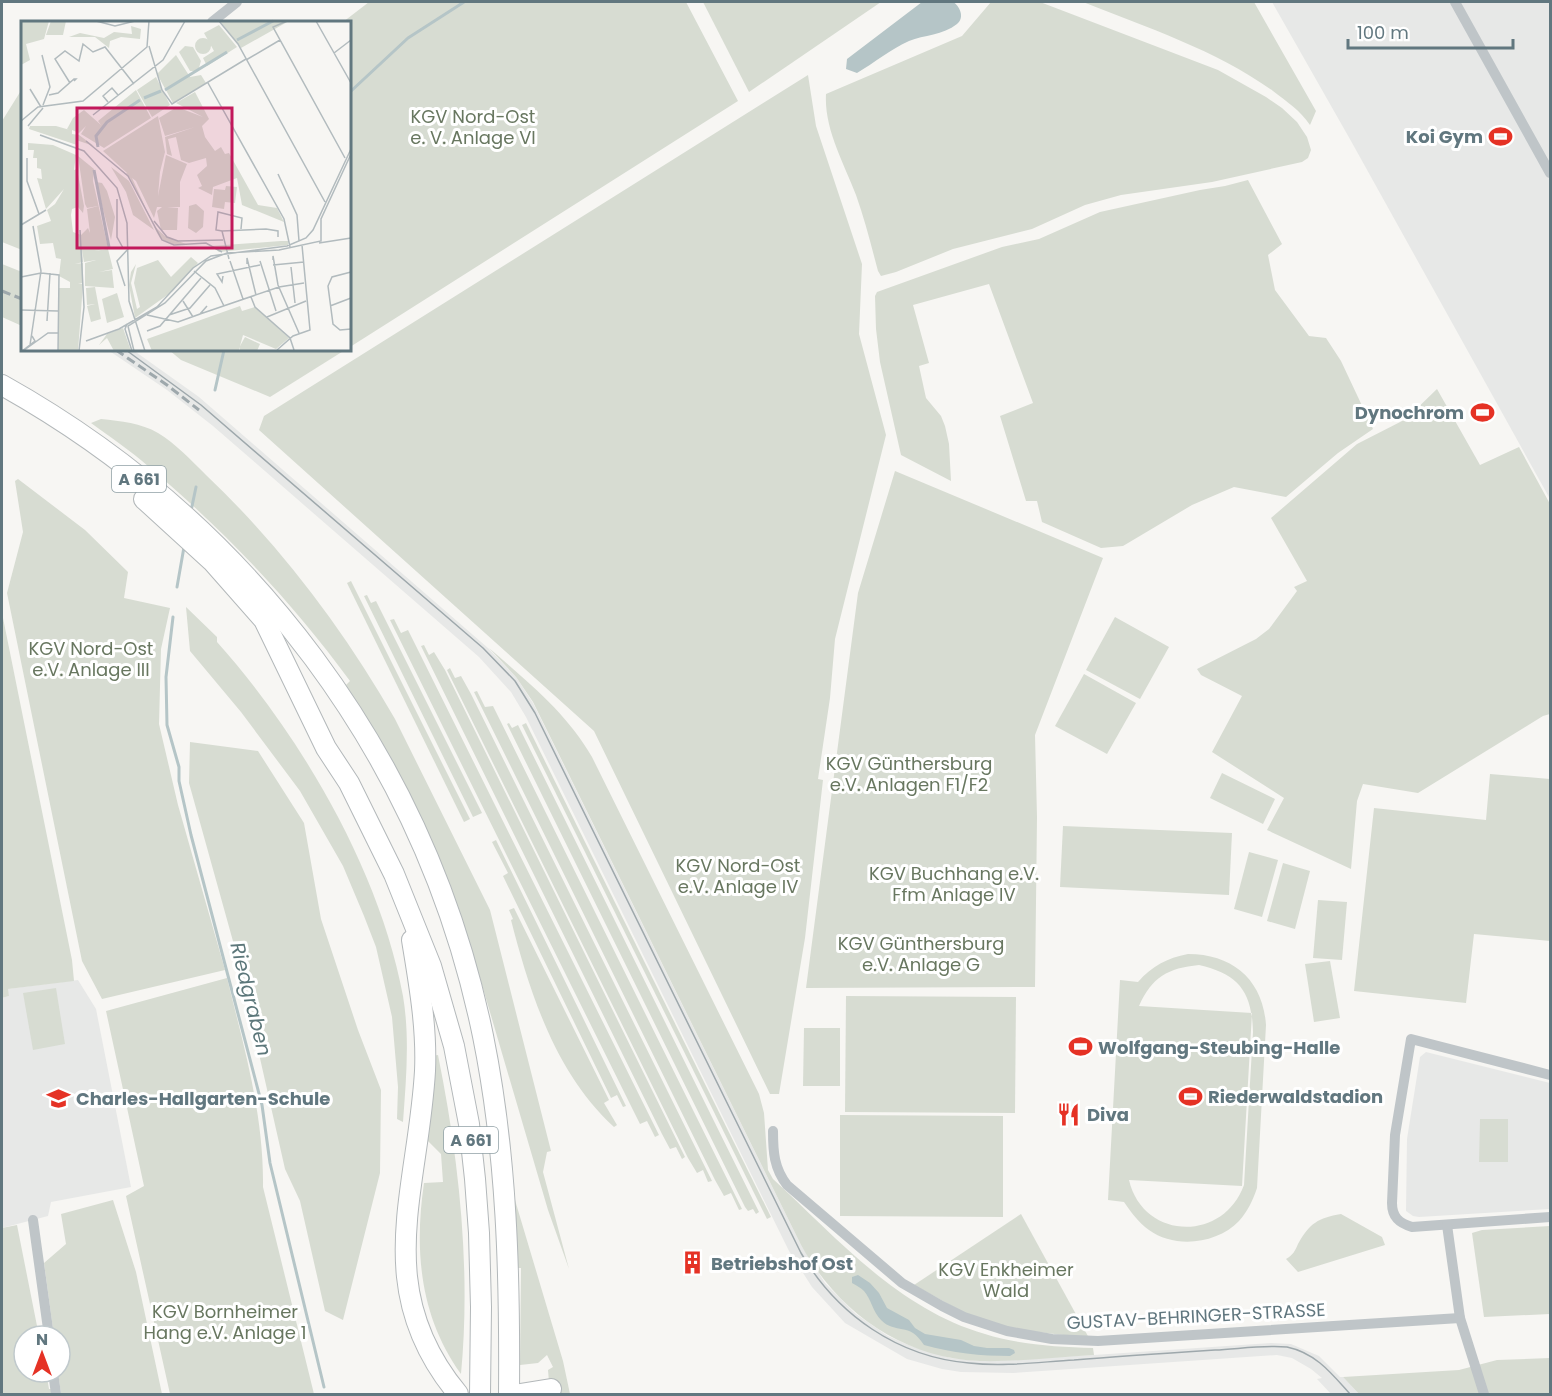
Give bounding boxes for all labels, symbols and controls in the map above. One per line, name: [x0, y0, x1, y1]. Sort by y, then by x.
scale bar: [1348, 12, 1513, 50]
text: 100 m: [1357, 20, 1409, 45]
inset map: [21, 21, 351, 351]
park label: KGV Nord-Ost e. V. Anlage VI: [410, 104, 536, 150]
sports icon: Koi Gym: [1488, 123, 1514, 149]
place label: Koi Gym: [1406, 124, 1483, 149]
sports icon: Dynochrom: [1469, 399, 1495, 425]
place label: Dynochrom: [1355, 400, 1464, 425]
road number: A 661: [112, 466, 166, 492]
park label: KGV Nord-Ost e.V. Anlage III: [29, 636, 153, 682]
park label: KGV Günthersburg e.V. Anlagen F1/F2: [826, 751, 992, 797]
park label: KGV Nord-Ost e.V. Anlage IV: [676, 853, 800, 899]
park label: KGV Buchhang e.V. Ffm Anlage IV: [869, 861, 1039, 907]
park label: KGV Günthersburg e.V. Anlage G: [838, 931, 1004, 977]
water label: Riedgraben: [223, 939, 279, 1059]
sports icon: Wolfgang-Steubing-Halle: [1067, 1034, 1093, 1060]
place label: Wolfgang-Steubing-Halle: [1098, 1035, 1340, 1060]
sports icon: Riederwaldstadion: [1177, 1083, 1203, 1109]
place label: Riederwaldstadion: [1208, 1084, 1383, 1109]
school or university icon: Charles-Hallgarten-Schule: [45, 1085, 71, 1111]
place label: Charles-Hallgarten-Schule: [76, 1086, 330, 1111]
restaurant icon: Diva: [1056, 1101, 1082, 1127]
place label: Diva: [1087, 1102, 1129, 1127]
road number: A 661: [444, 1127, 498, 1153]
building icon: Betriebshof Ost: [680, 1250, 706, 1276]
place label: Betriebshof Ost: [711, 1251, 853, 1276]
park label: KGV Enkheimer Wald: [938, 1257, 1074, 1303]
street label: GUSTAV-BEHRINGER-STRASSE: [1066, 1297, 1326, 1335]
park label: KGV Bornheimer Hang e.V. Anlage 1: [144, 1299, 306, 1345]
north arrow: [12, 1324, 72, 1384]
text: N: [36, 1328, 48, 1351]

